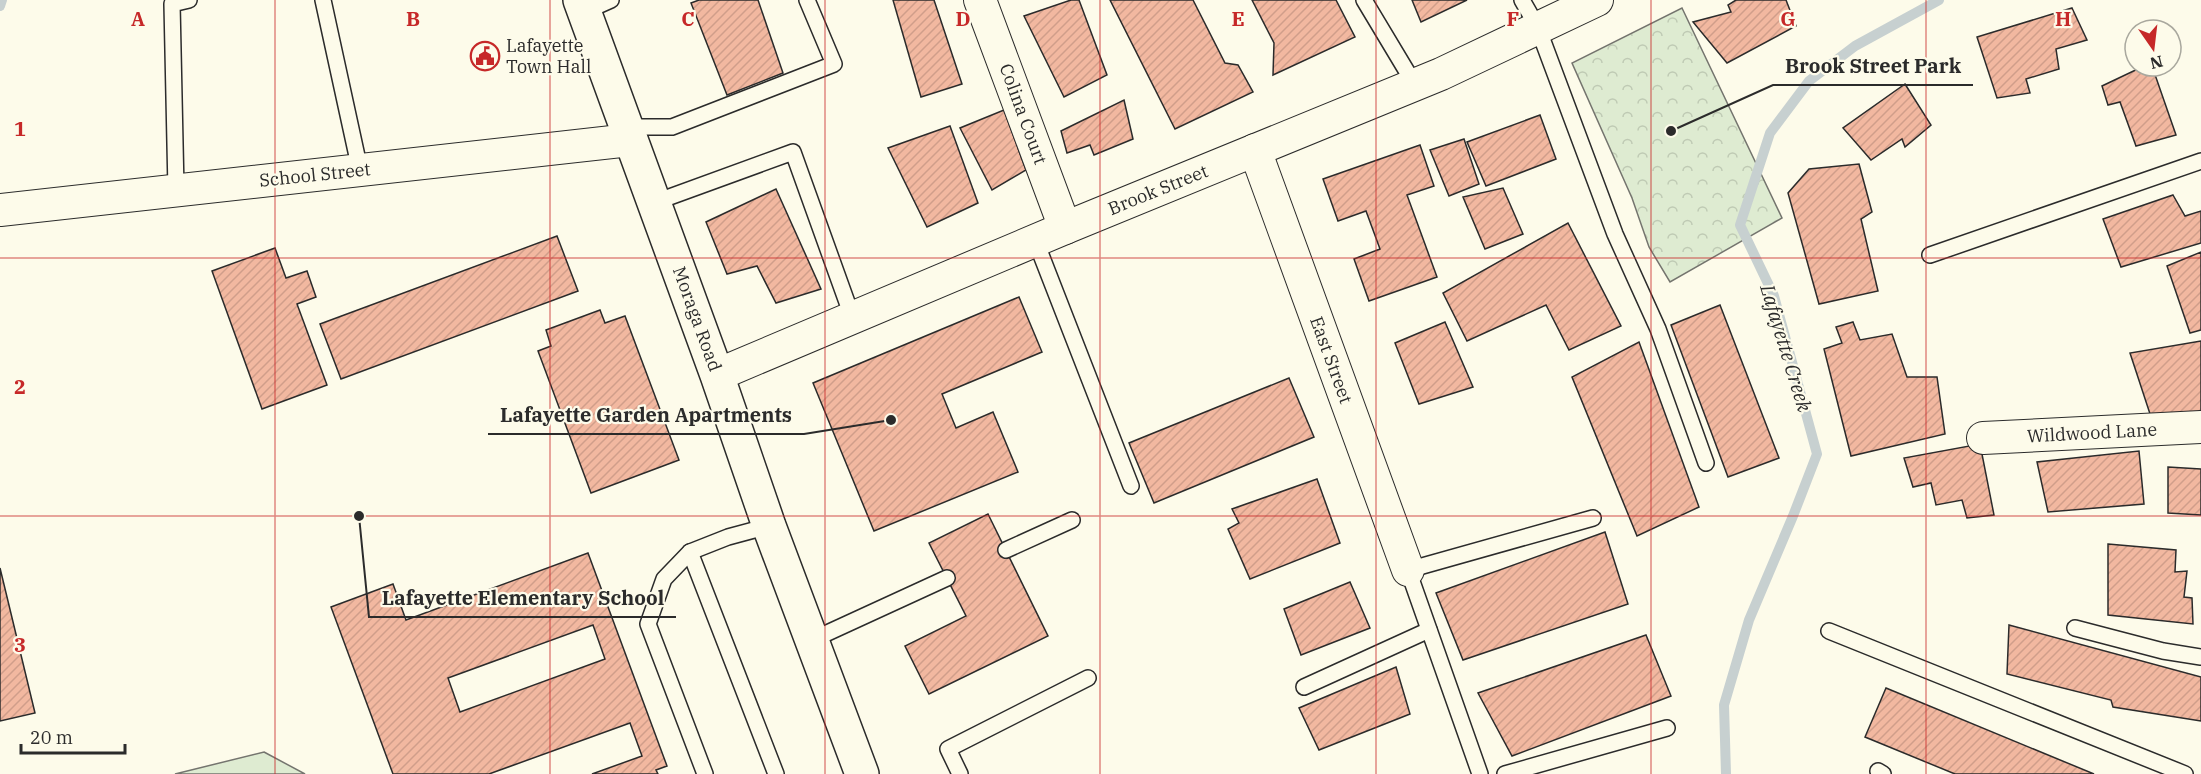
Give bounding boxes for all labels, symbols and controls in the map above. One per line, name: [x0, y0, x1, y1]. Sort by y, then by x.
text: A: [131, 5, 145, 32]
text: B: [406, 5, 420, 32]
text: C: [681, 5, 695, 32]
text: D: [955, 5, 971, 32]
text: E: [1231, 5, 1245, 32]
text: F: [1507, 5, 1519, 32]
text: G: [1780, 5, 1796, 32]
text: H: [2055, 5, 2071, 32]
north arrow: [2123, 18, 2183, 78]
place label: Lafayette Town Hall: [506, 34, 591, 78]
public building icon: Lafayette Town Hall: [469, 40, 501, 72]
callout: Brook Street Park: [1773, 47, 1973, 85]
text: N: [2148, 51, 2165, 74]
text: Brook Street Park: [1785, 52, 1962, 79]
street label: Colina Court: [995, 60, 1052, 167]
text: 1: [14, 115, 26, 142]
street label: School Street: [258, 157, 372, 192]
street label: Brook Street: [1104, 159, 1211, 220]
street label: Moraga Road: [668, 263, 727, 375]
water label: Lafayette Creek: [1754, 280, 1819, 415]
street label: East Street: [1305, 313, 1358, 407]
text: 2: [14, 373, 26, 400]
callout: Lafayette Garden Apartments: [488, 396, 804, 434]
text: Lafayette Garden Apartments: [500, 401, 792, 428]
street label: Wildwood Lane: [2026, 418, 2158, 447]
callout: Lafayette Elementary School: [369, 579, 676, 617]
text: Lafayette Elementary School: [382, 584, 664, 611]
text: 3: [14, 631, 26, 658]
scale bar: [21, 717, 124, 755]
text: 20 m: [30, 726, 73, 749]

